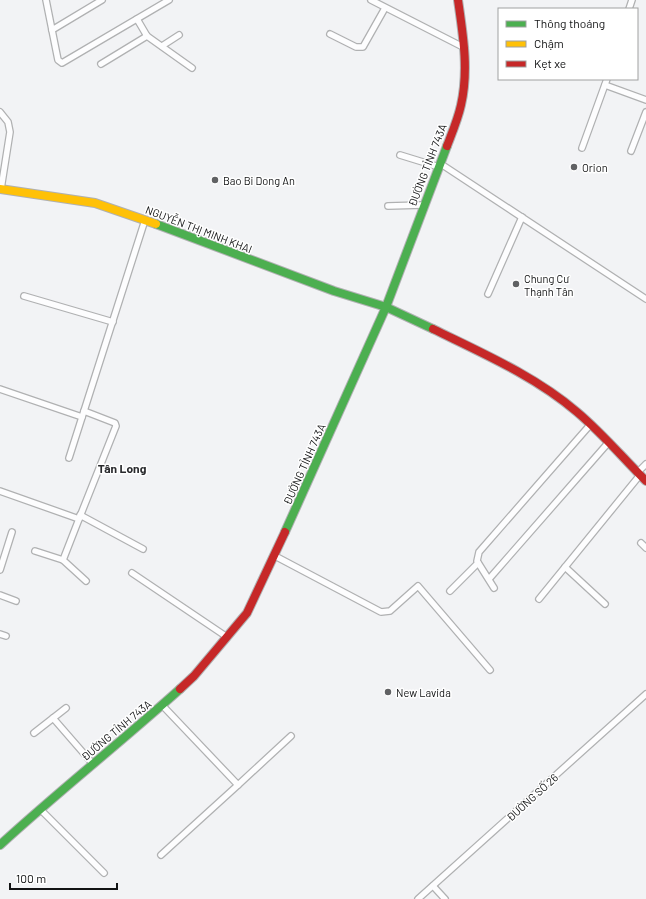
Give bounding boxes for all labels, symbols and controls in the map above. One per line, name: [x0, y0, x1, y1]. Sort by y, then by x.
legend: [498, 8, 638, 80]
text: Thông thoáng: [534, 16, 605, 30]
text: Chậm: [534, 36, 564, 50]
text: Kẹt xe: [534, 56, 566, 70]
street label: ĐƯỜNG TỈNH 743A: [405, 122, 449, 208]
place label: Orion: [582, 161, 608, 174]
marker: Orion: [569, 162, 579, 172]
place label: Bao Bi Dong An: [223, 174, 295, 187]
marker: Bao Bi Dong An: [210, 175, 220, 185]
street label: NGUYỄN THỊ MINH KHAI: [144, 201, 255, 255]
place label: Chung Cư Thạnh Tân: [524, 272, 574, 298]
marker: Chung Cư Thạnh Tân: [511, 279, 521, 289]
street label: ĐƯỜNG TỈNH 743A: [280, 421, 328, 507]
district label: Tân Long: [98, 461, 147, 475]
place label: New Lavida: [396, 686, 451, 699]
marker: New Lavida: [383, 687, 393, 697]
street label: ĐƯỜNG TỈNH 743A: [78, 697, 154, 763]
street label: ĐƯỜNG SỐ 26: [503, 770, 561, 823]
scale bar: [10, 865, 117, 891]
text: 100 m: [16, 871, 46, 885]

